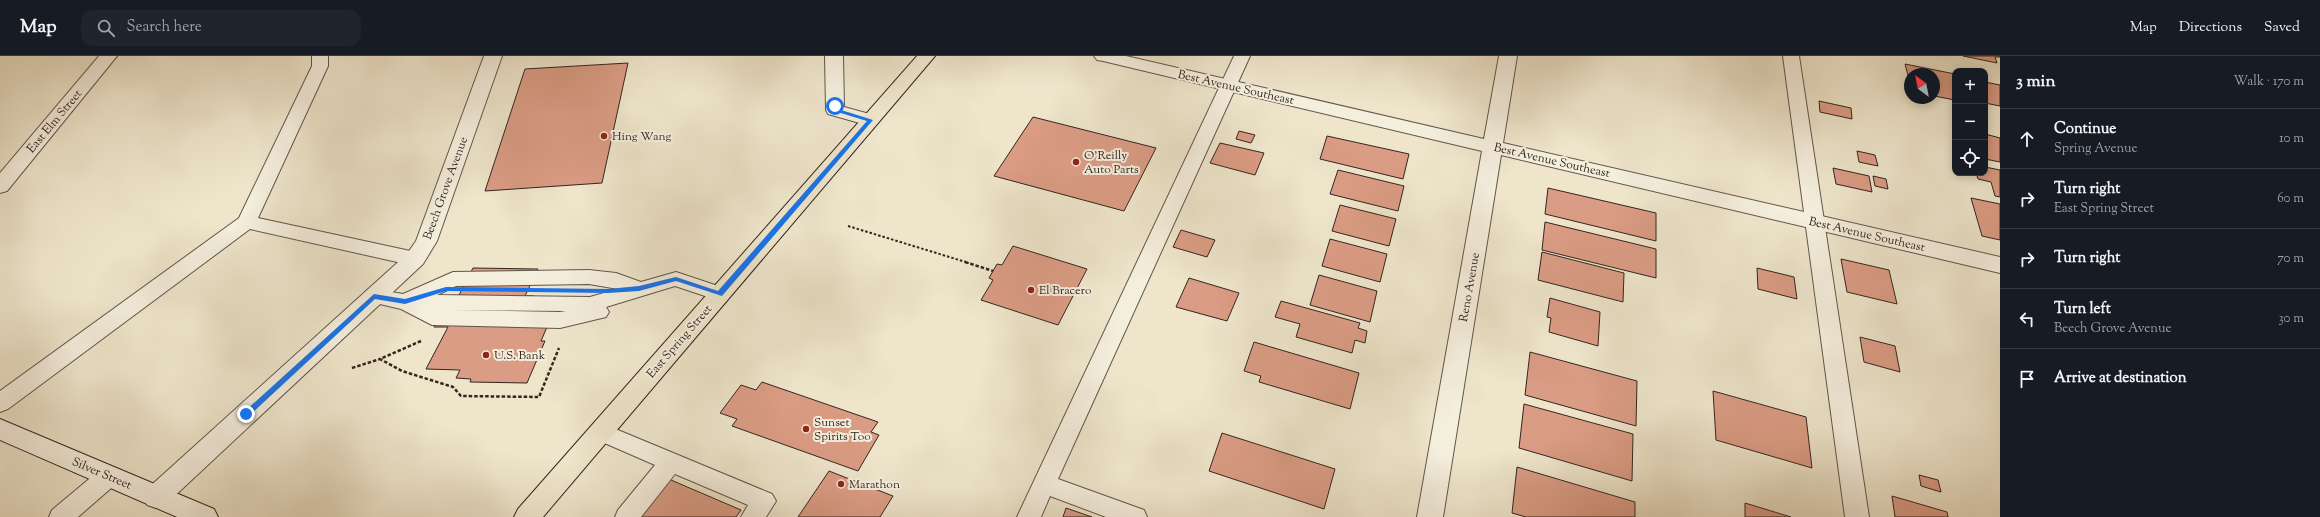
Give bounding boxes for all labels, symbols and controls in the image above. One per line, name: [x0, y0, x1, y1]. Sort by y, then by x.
search box: [81, 10, 361, 46]
text: Map: [20, 14, 57, 41]
icon: search: [95, 17, 117, 39]
text: Search here: [127, 17, 202, 38]
text: Map: [2130, 18, 2157, 38]
text: Directions: [2179, 18, 2242, 38]
text: Saved: [2264, 18, 2300, 38]
street label: Best Avenue Southeast: [1176, 66, 1296, 110]
north arrow: [1904, 68, 1940, 104]
map controls: [1952, 68, 1988, 176]
button: +: [1952, 68, 1988, 104]
text: 3 min: [2016, 70, 2055, 94]
text: Walk · 170 m: [2234, 73, 2304, 91]
street label: East Elm Street: [23, 86, 87, 157]
route start: [826, 97, 844, 115]
button: −: [1952, 104, 1988, 140]
text: Continue: [2054, 119, 2116, 140]
place label: Hing Wang: [612, 128, 671, 146]
icon: ahead: [2016, 128, 2038, 150]
text: 10 m: [2279, 130, 2304, 148]
marker: Hing Wang: [599, 131, 609, 141]
street label: Beech Grove Avenue: [419, 134, 473, 242]
street label: Best Avenue Southeast: [1492, 139, 1612, 183]
button: locate: [1952, 140, 1988, 176]
text: Spring Avenue: [2054, 140, 2138, 158]
place label: O'Reilly Auto Parts: [1084, 147, 1139, 179]
marker: O'Reilly Auto Parts: [1071, 157, 1081, 167]
text: Turn right: [2054, 179, 2120, 200]
icon: right: [2016, 188, 2038, 210]
text: 60 m: [2277, 190, 2304, 208]
text: East Spring Street: [2054, 200, 2154, 218]
street label: Best Avenue Southeast: [1807, 213, 1927, 257]
icon: right: [2016, 248, 2038, 270]
text: Turn right: [2054, 248, 2120, 269]
text: 70 m: [2277, 250, 2304, 268]
street label: Reno Avenue: [1455, 251, 1485, 323]
place label: El Bracero: [1039, 282, 1092, 300]
marker: El Bracero: [1026, 285, 1036, 295]
text: Turn left: [2054, 299, 2111, 320]
street label: East Spring Street: [643, 301, 717, 382]
icon: left: [2016, 308, 2038, 330]
text: 30 m: [2278, 310, 2304, 328]
text: Beech Grove Avenue: [2054, 320, 2171, 338]
place label: U.S. Bank: [494, 347, 546, 365]
marker: U.S. Bank: [481, 350, 491, 360]
icon: arrive: [2016, 368, 2038, 390]
text: Arrive at destination: [2054, 368, 2187, 389]
route end: [237, 405, 255, 423]
place label: Sunset Spirits Too: [814, 414, 871, 446]
marker: Sunset Spirits Too: [801, 424, 811, 434]
street label: Silver Street: [69, 453, 134, 495]
place label: Marathon: [849, 476, 900, 494]
marker: Marathon: [836, 479, 846, 489]

